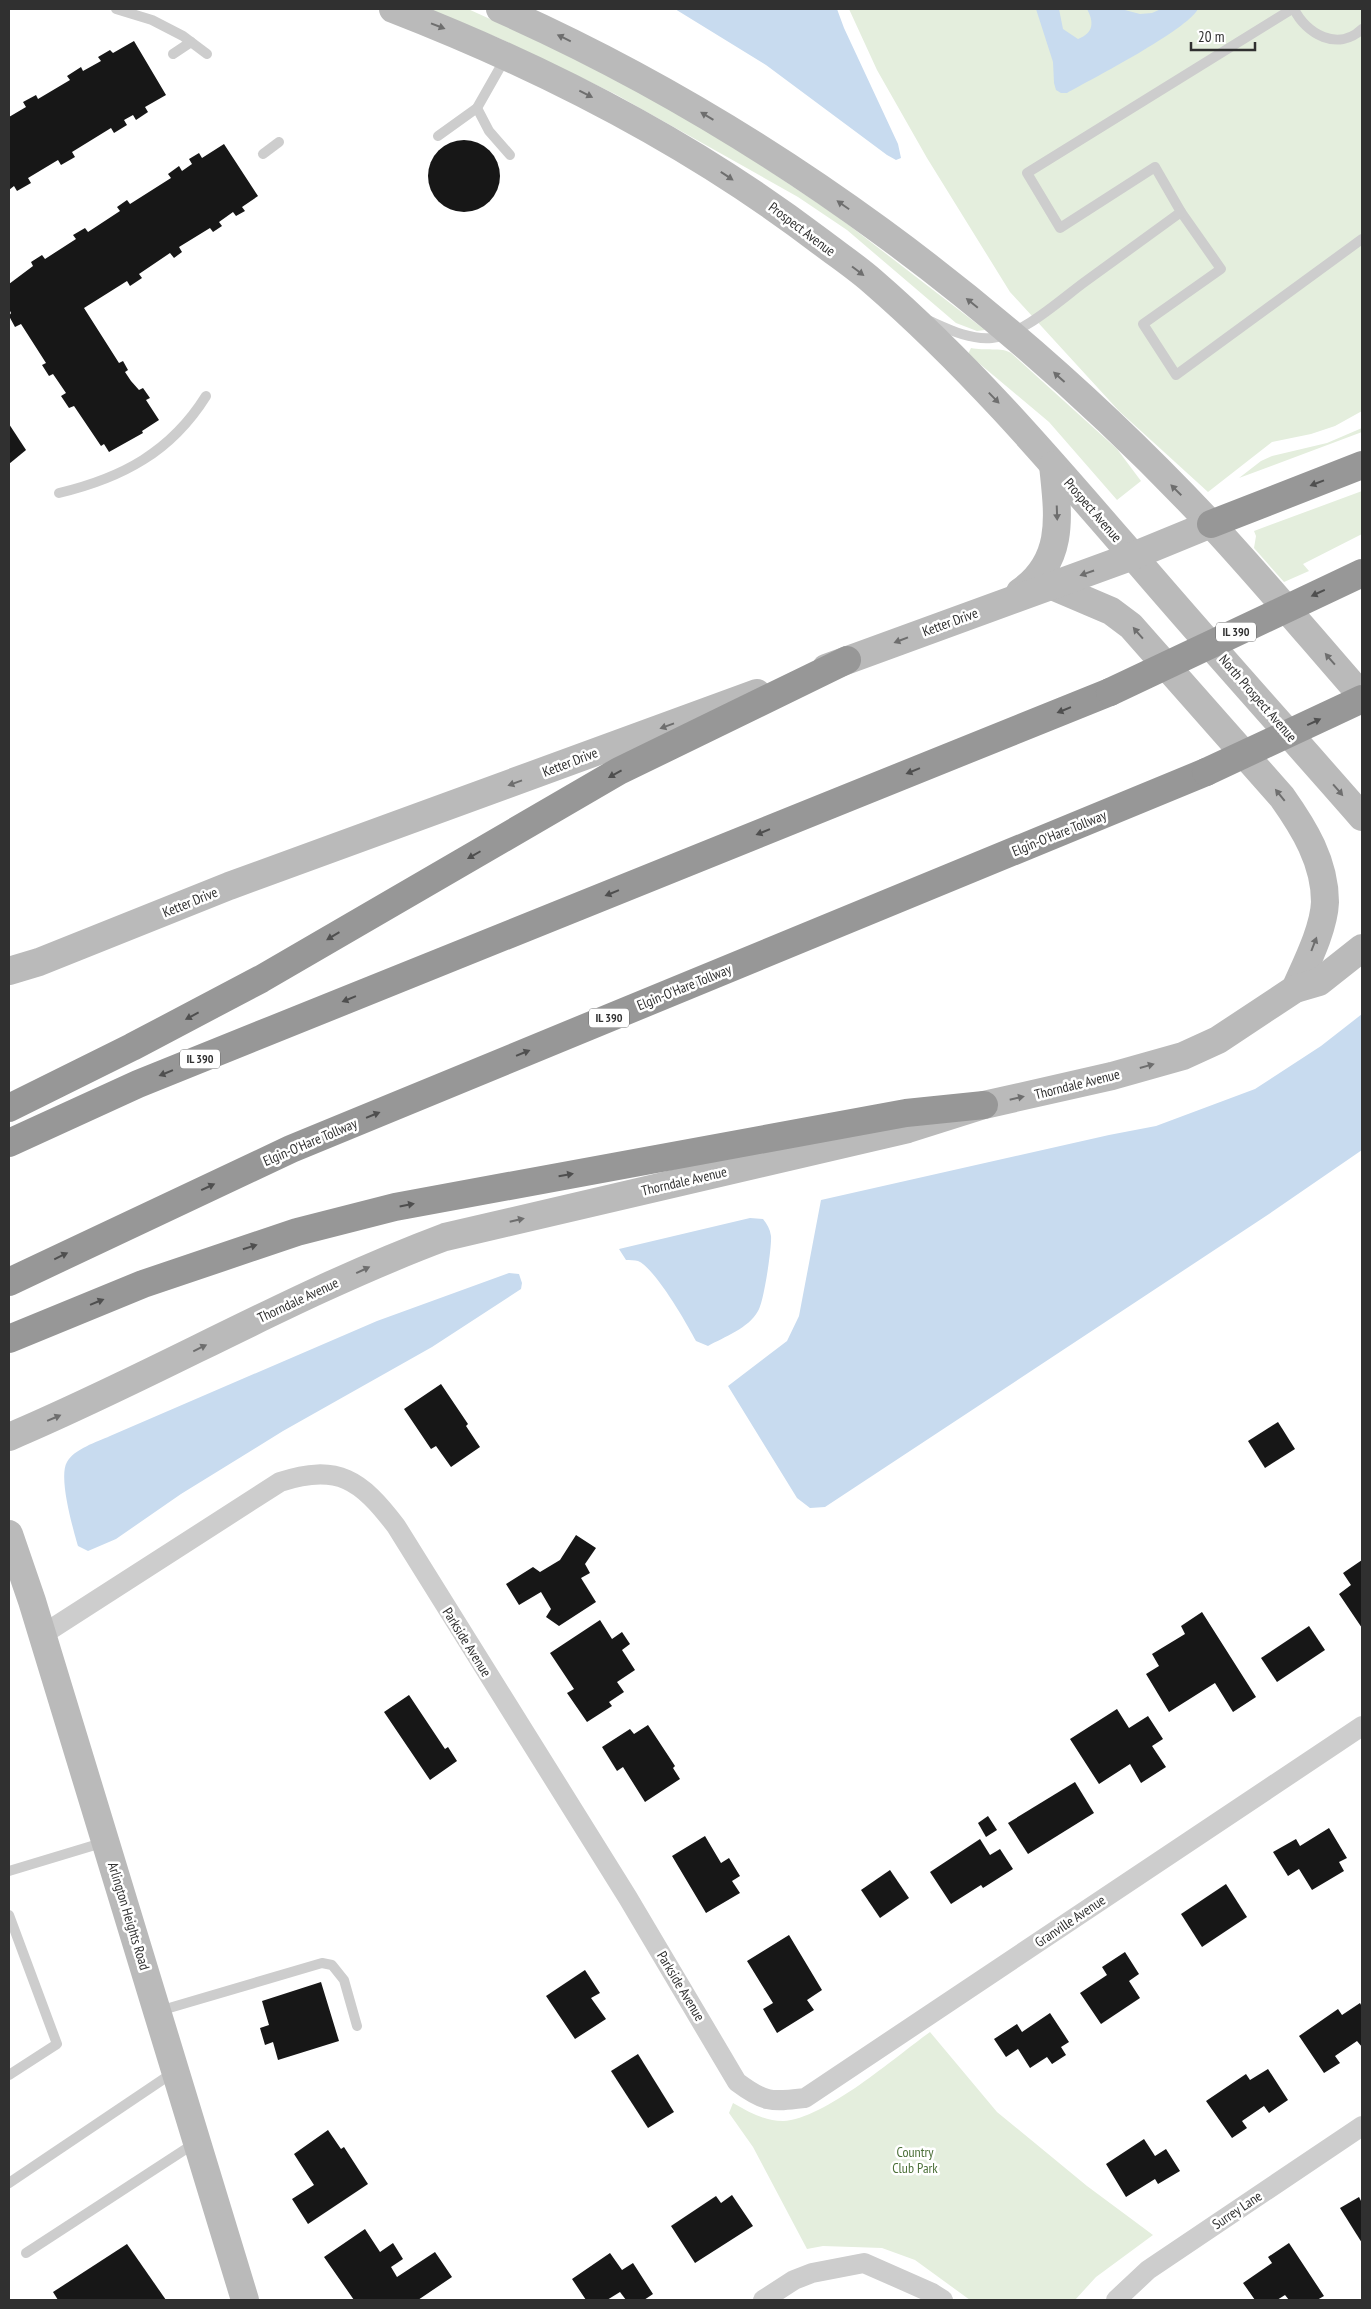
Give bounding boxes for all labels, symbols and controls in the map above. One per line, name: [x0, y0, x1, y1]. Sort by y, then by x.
scale bar: [1191, 20, 1255, 52]
one-way arrow: [431, 23, 446, 31]
text: 20 m: [1198, 27, 1224, 46]
one-way arrow: [557, 34, 571, 42]
one-way arrow: [579, 90, 593, 98]
one-way arrow: [700, 112, 713, 121]
one-way arrow: [720, 171, 733, 180]
street label: Prospect Avenue: [765, 198, 839, 260]
one-way arrow: [836, 200, 849, 210]
one-way arrow: [851, 266, 865, 276]
one-way arrow: [966, 298, 978, 309]
one-way arrow: [1054, 371, 1066, 383]
one-way arrow: [988, 392, 1000, 404]
street label: Prospect Avenue: [1060, 474, 1126, 546]
one-way arrow: [1310, 479, 1324, 487]
one-way arrow: [1170, 484, 1182, 496]
one-way arrow: [1053, 506, 1061, 522]
one-way arrow: [1079, 569, 1094, 577]
one-way arrow: [1311, 590, 1325, 598]
street label: Ketter Drive: [920, 604, 980, 640]
road number: IL 390: [1216, 622, 1256, 642]
one-way arrow: [1132, 628, 1144, 640]
one-way arrow: [894, 637, 909, 644]
street label: North Prospect Avenue: [1215, 651, 1301, 746]
one-way arrow: [1324, 654, 1336, 666]
one-way arrow: [1057, 707, 1071, 715]
one-way arrow: [1307, 717, 1321, 725]
one-way arrow: [659, 723, 674, 730]
street label: Ketter Drive: [540, 743, 600, 781]
one-way arrow: [906, 768, 921, 775]
one-way arrow: [608, 769, 621, 778]
one-way arrow: [507, 780, 522, 787]
one-way arrow: [1333, 784, 1344, 797]
one-way arrow: [1274, 788, 1285, 801]
street label: Elgin-O'Hare Tollway: [1009, 806, 1109, 860]
one-way arrow: [755, 828, 770, 836]
one-way arrow: [467, 851, 482, 859]
street label: Ketter Drive: [160, 883, 220, 921]
one-way arrow: [604, 889, 619, 897]
one-way arrow: [327, 932, 340, 941]
one-way arrow: [1310, 936, 1318, 951]
street label: Elgin-O'Hare Tollway: [634, 960, 734, 1014]
one-way arrow: [341, 995, 356, 1003]
road number: IL 390: [589, 1008, 629, 1028]
one-way arrow: [184, 1012, 199, 1020]
one-way arrow: [516, 1049, 531, 1057]
road number: IL 390: [180, 1050, 220, 1068]
one-way arrow: [1139, 1062, 1154, 1070]
street label: Thorndale Avenue: [1033, 1065, 1122, 1103]
one-way arrow: [159, 1069, 173, 1077]
one-way arrow: [1009, 1094, 1024, 1102]
one-way arrow: [366, 1110, 380, 1118]
street label: Elgin-O'Hare Tollway: [260, 1114, 360, 1170]
street label: Thorndale Avenue: [640, 1162, 729, 1200]
one-way arrow: [559, 1171, 575, 1179]
one-way arrow: [201, 1183, 215, 1191]
one-way arrow: [399, 1201, 415, 1209]
one-way arrow: [509, 1216, 524, 1224]
one-way arrow: [242, 1242, 257, 1250]
one-way arrow: [54, 1252, 68, 1260]
one-way arrow: [355, 1265, 370, 1274]
street label: Thorndale Avenue: [255, 1273, 341, 1327]
one-way arrow: [90, 1298, 105, 1306]
one-way arrow: [193, 1343, 207, 1351]
one-way arrow: [47, 1413, 61, 1421]
street label: Parkside Avenue: [439, 1604, 496, 1680]
street label: Arlington Heights Road: [104, 1860, 154, 1972]
street label: Granville Avenue: [1031, 1891, 1109, 1951]
street label: Parkside Avenue: [653, 1948, 709, 2024]
park label: Country Club Park: [892, 2143, 938, 2177]
street label: Surrey Lane: [1209, 2187, 1266, 2233]

